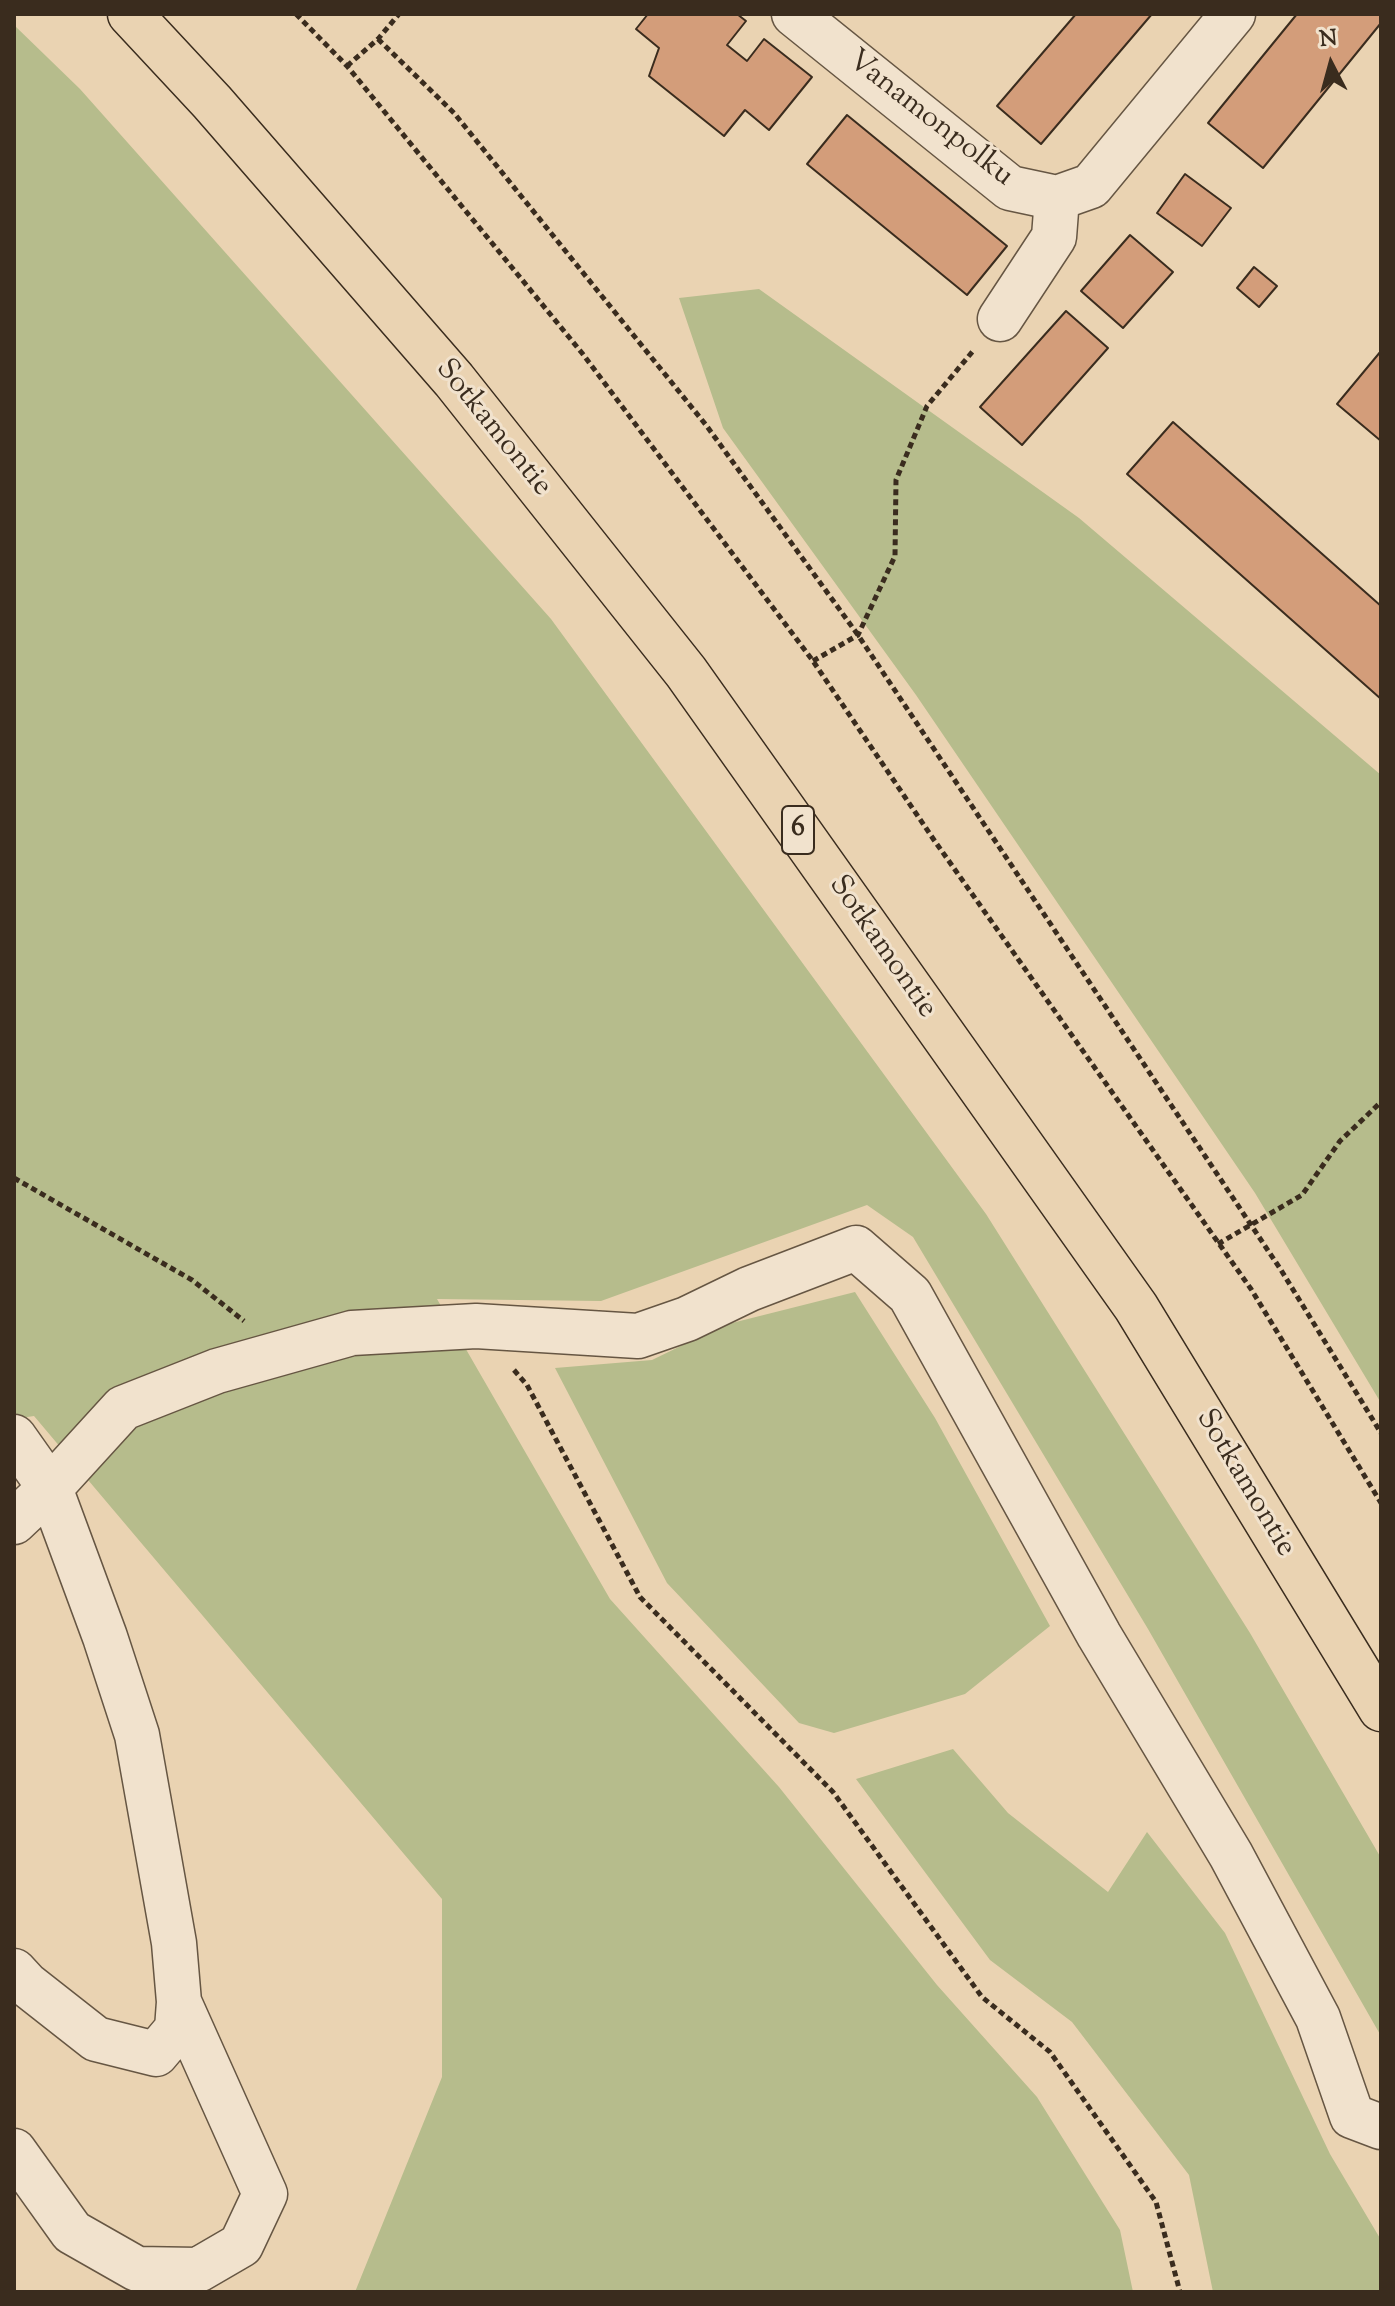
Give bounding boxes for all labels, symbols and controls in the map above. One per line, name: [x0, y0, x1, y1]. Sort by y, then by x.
text: N: [1318, 23, 1339, 57]
north arrow: [1291, 24, 1371, 104]
street label: Vanamonpolku: [839, 44, 1019, 196]
street label: Sotkamontie: [426, 353, 558, 505]
road number: 6: [782, 806, 814, 854]
street label: Sotkamontie: [819, 870, 943, 1026]
street label: Sotkamontie: [1186, 1404, 1302, 1564]

